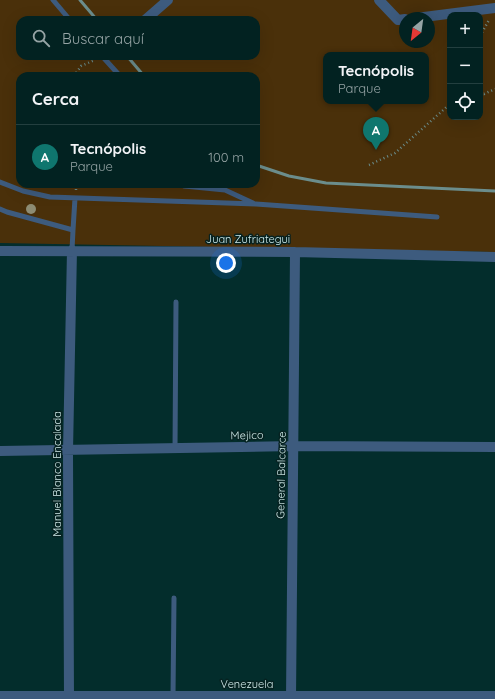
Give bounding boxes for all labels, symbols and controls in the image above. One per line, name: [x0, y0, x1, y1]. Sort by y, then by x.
north arrow: [399, 12, 435, 48]
map controls: [447, 12, 483, 120]
button: +: [447, 12, 483, 48]
search box: [16, 16, 260, 60]
icon: search: [30, 27, 52, 49]
text: Buscar aquí: [62, 29, 144, 48]
button: −: [447, 48, 483, 84]
popup: [323, 52, 429, 104]
text: Tecnópolis: [338, 61, 414, 80]
text: Parque: [338, 80, 381, 96]
button: locate: [447, 84, 483, 120]
text: Cerca: [32, 88, 79, 109]
pin: A: [363, 117, 389, 150]
text: Tecnópolis: [70, 139, 146, 158]
text: A: [41, 149, 49, 165]
text: 100 m: [208, 149, 244, 165]
text: Parque: [70, 158, 113, 174]
street label: Juan Zufriategui: [206, 232, 290, 246]
your location: [216, 253, 236, 273]
street label: Manuel Blanco Encalada: [50, 411, 64, 537]
street label: Mejico: [230, 428, 264, 442]
street label: General Balcarce: [273, 431, 289, 519]
street label: Venezuela: [221, 677, 273, 691]

